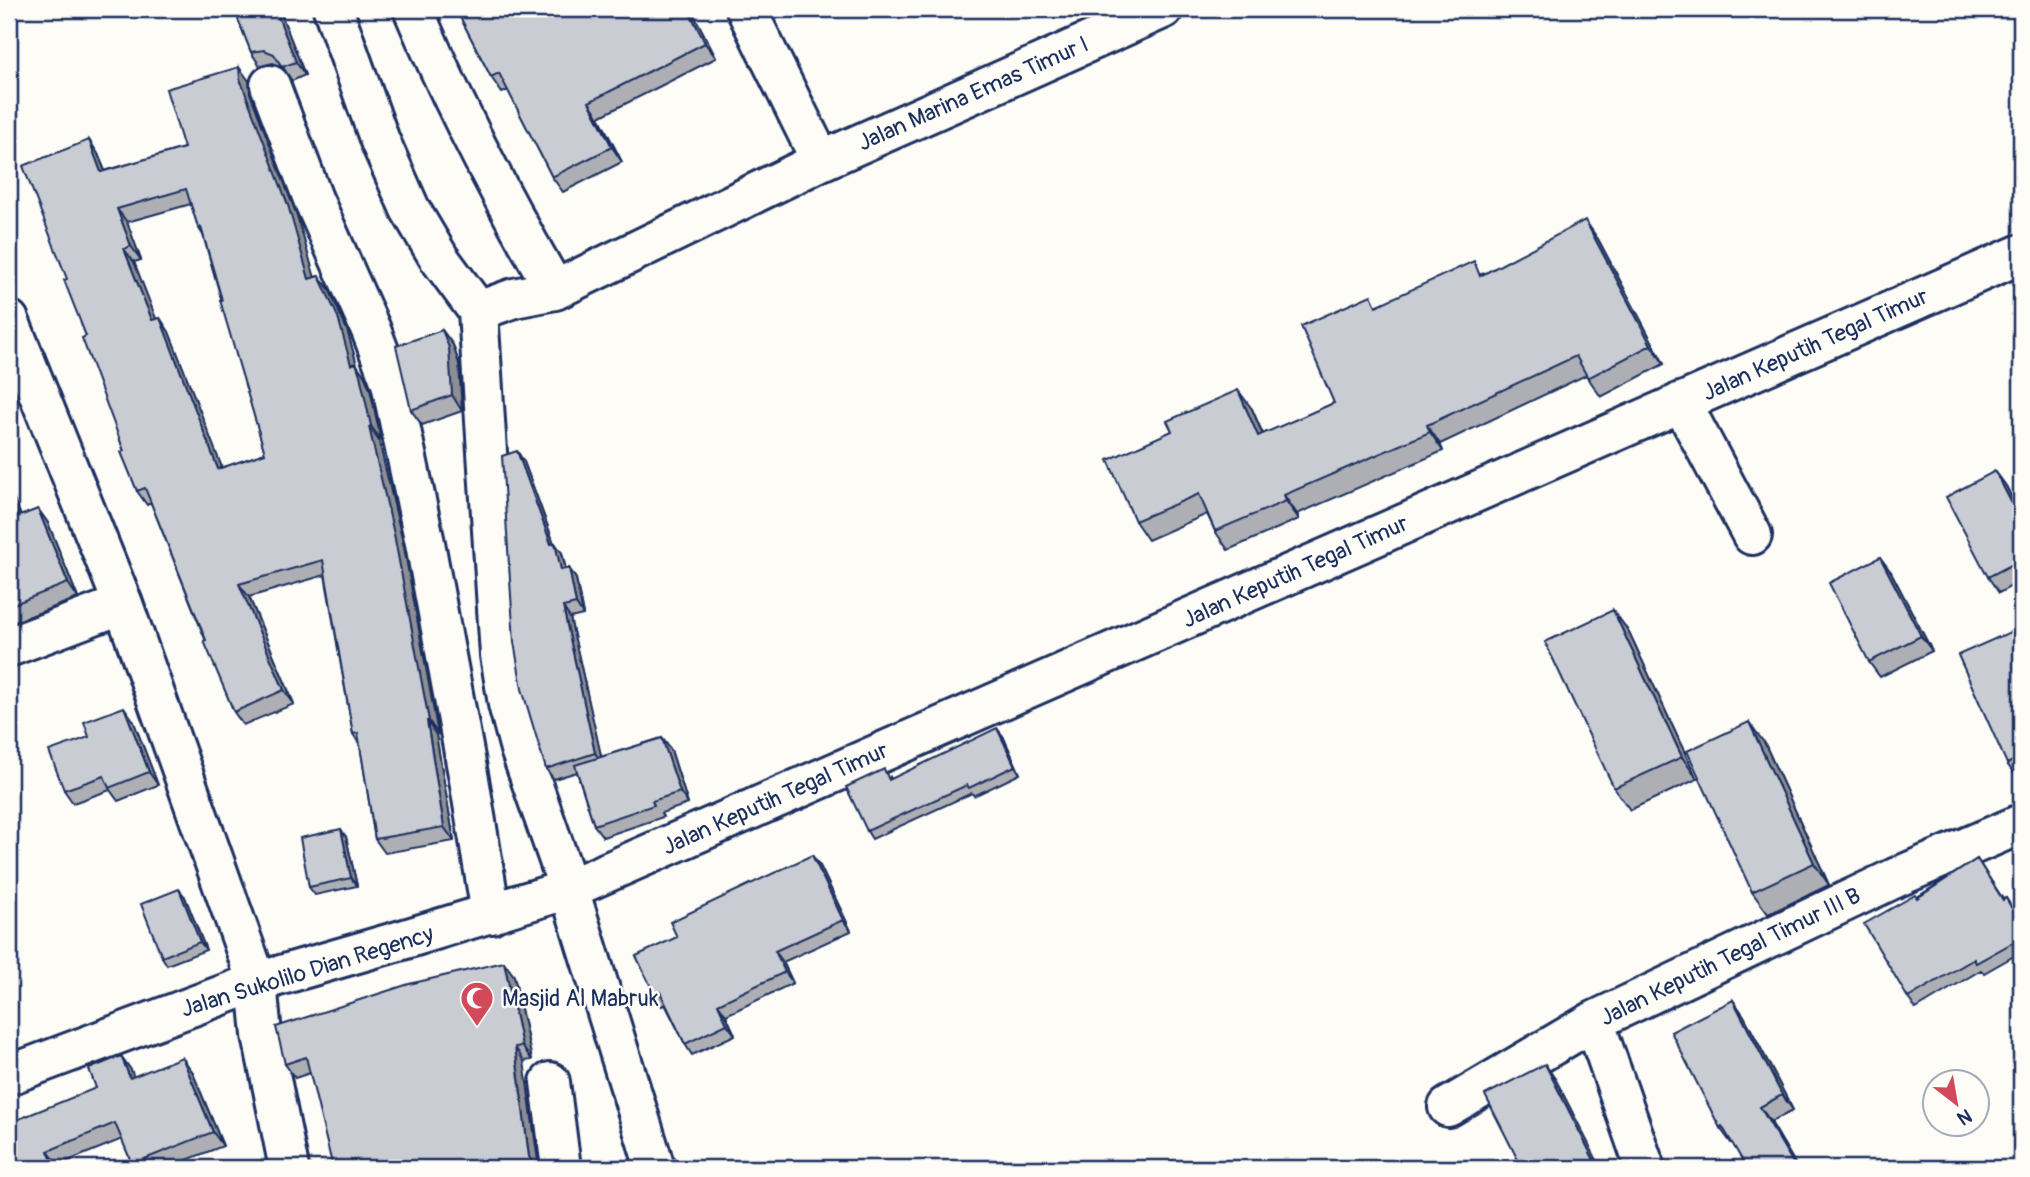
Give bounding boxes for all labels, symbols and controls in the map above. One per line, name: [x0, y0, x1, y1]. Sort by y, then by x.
street label: Jalan Marina Emas Timur I: [853, 29, 1093, 157]
street label: Jalan Keputih Tegal Timur: [1698, 282, 1933, 407]
street label: Jalan Keputih Tegal Timur: [1178, 509, 1413, 634]
street label: Jalan Keputih Tegal Timur: [658, 736, 893, 861]
street label: Jalan Keputih Tegal Timur III B: [1595, 881, 1865, 1032]
street label: Jalan Sukolilo Dian Regency: [177, 919, 437, 1024]
mosque icon: Masjid Al Mabruk: [458, 979, 496, 1028]
place label: Masjid Al Mabruk: [502, 984, 659, 1013]
north arrow: [1922, 1068, 1992, 1138]
text: N: [1952, 1103, 1976, 1130]

